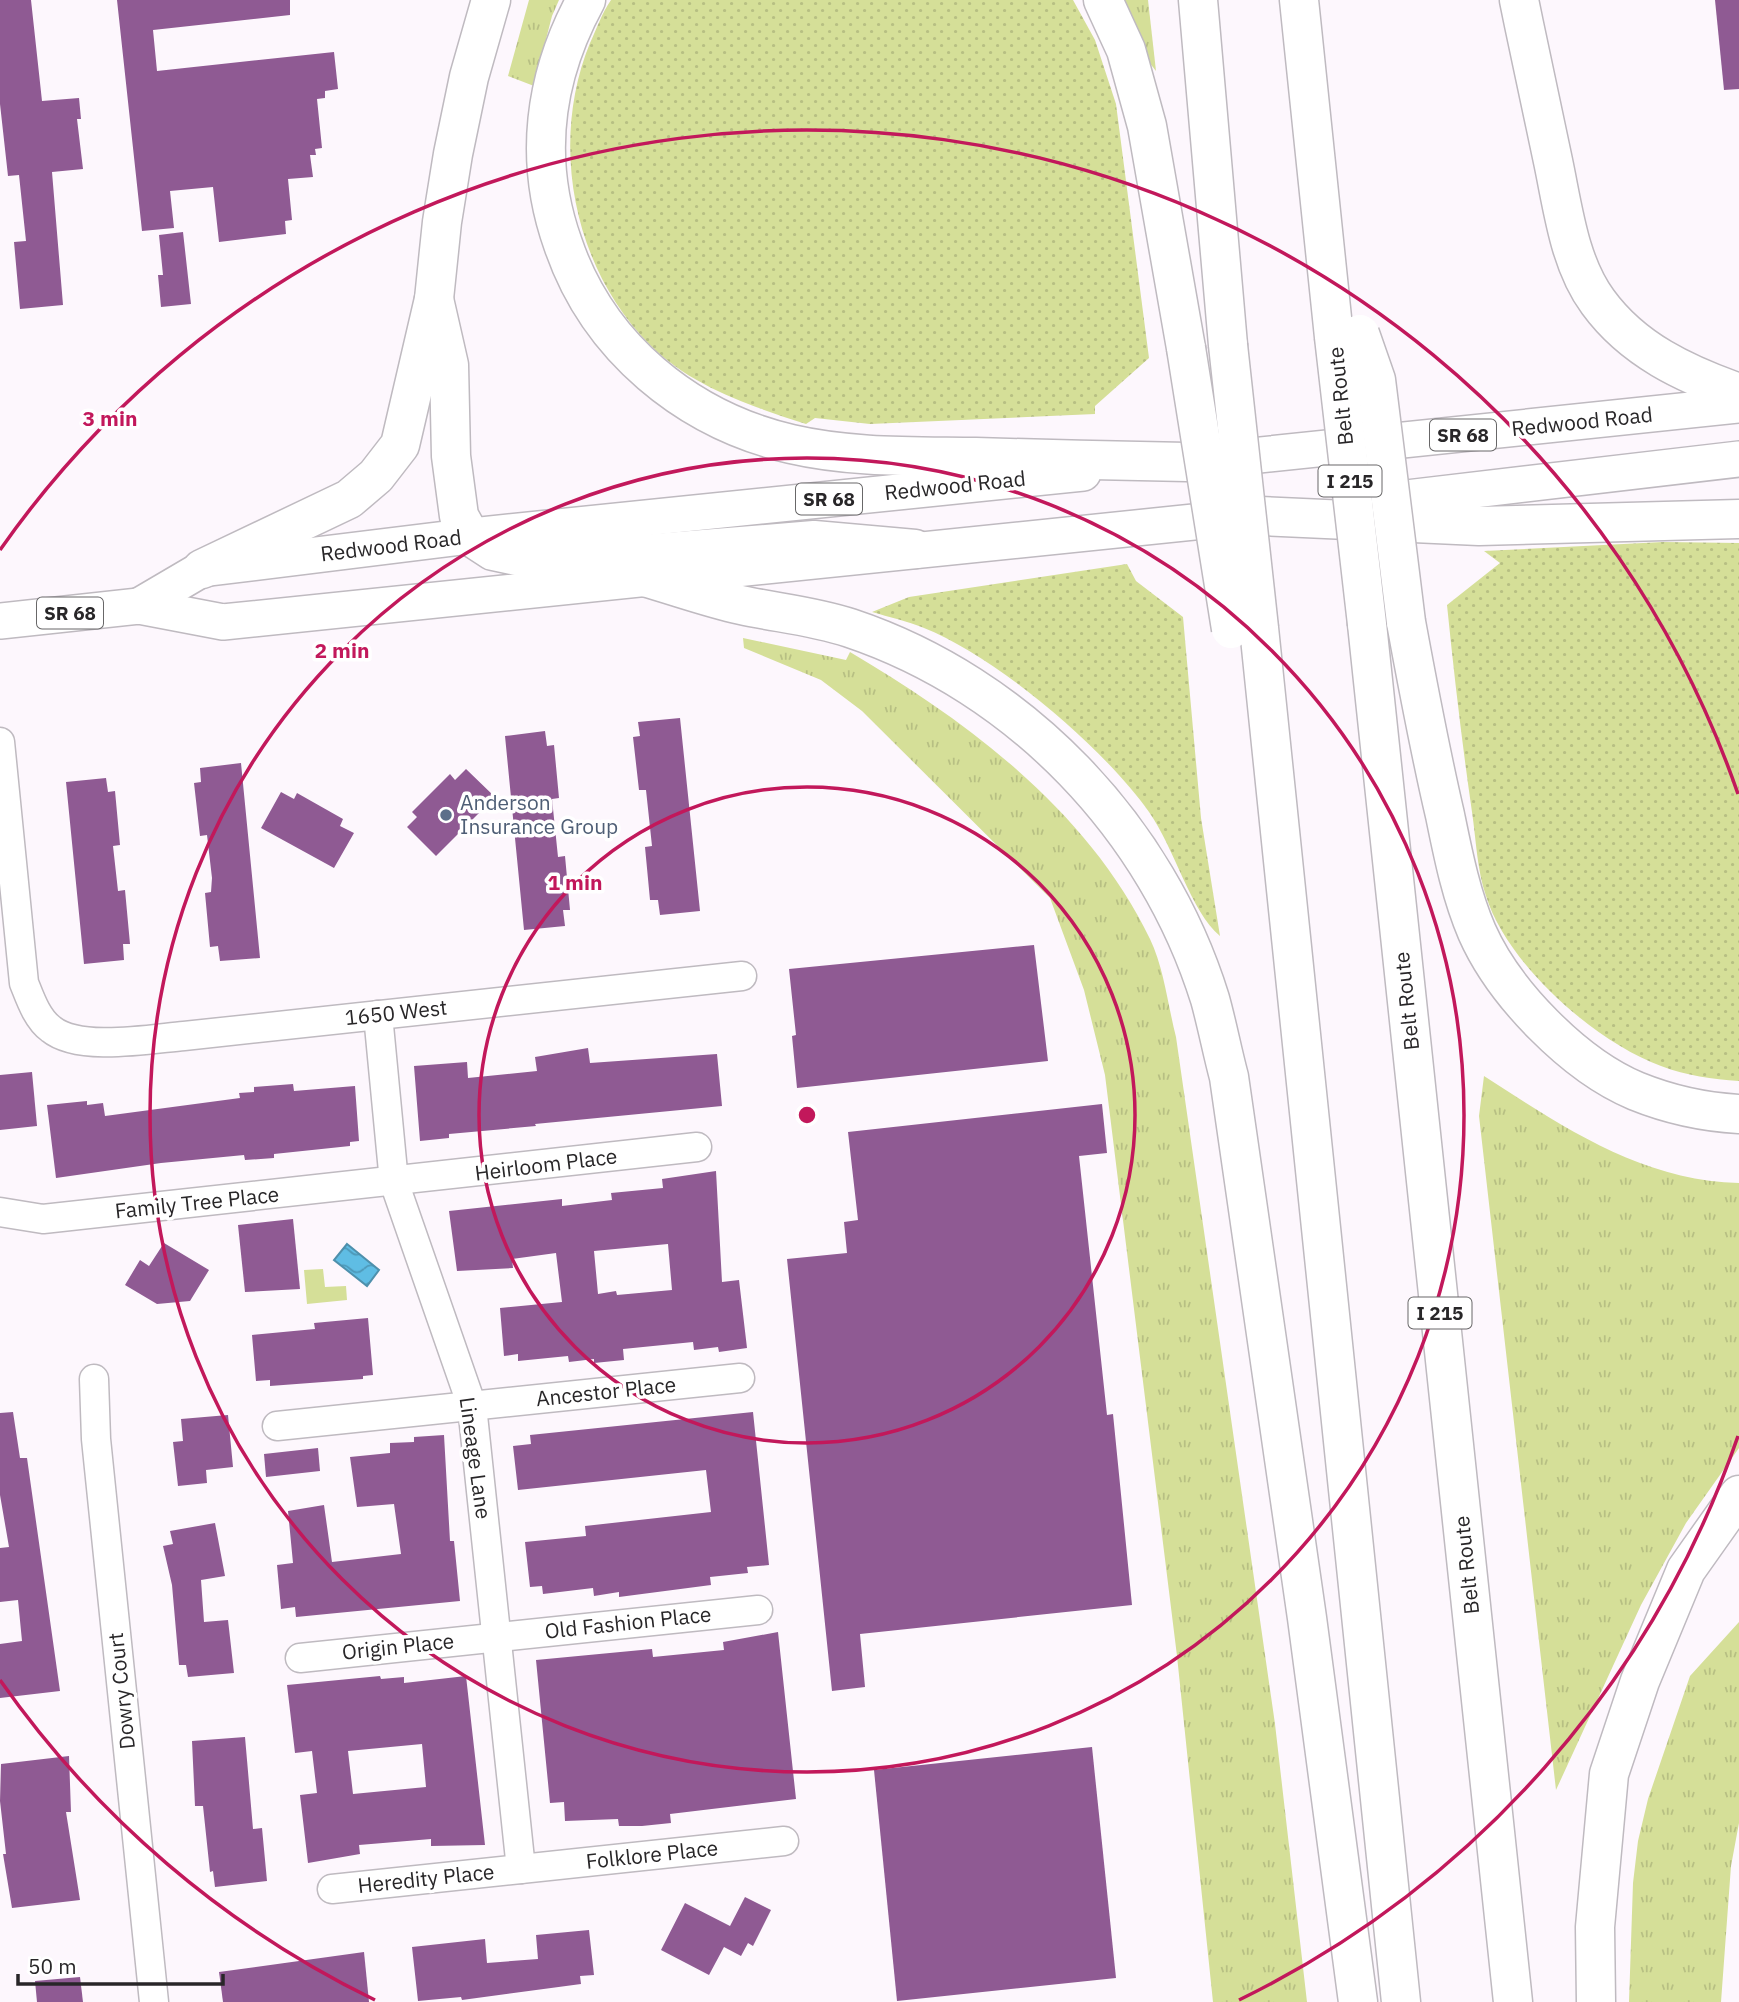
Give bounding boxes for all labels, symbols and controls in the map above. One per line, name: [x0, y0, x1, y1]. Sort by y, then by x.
street label: Belt Route: [1321, 346, 1359, 447]
street label: Redwood Road: [1510, 400, 1654, 442]
text: 3 min: [83, 404, 137, 432]
road number: SR 68: [1430, 420, 1496, 450]
street label: Redwood Road: [883, 464, 1027, 506]
road number: I 215: [1318, 466, 1382, 496]
road number: SR 68: [796, 484, 862, 514]
street label: Redwood Road: [319, 522, 463, 568]
road number: SR 68: [37, 598, 103, 628]
text: 2 min: [315, 636, 369, 664]
place label: Anderson Insurance Group: [460, 788, 618, 840]
marker: Anderson Insurance Group: [438, 807, 454, 823]
text: 1 min: [548, 868, 602, 896]
street label: Belt Route: [1387, 951, 1425, 1052]
street label: 1650 West: [343, 993, 448, 1031]
centre of rings: [795, 1103, 819, 1127]
street label: Heirloom Place: [473, 1141, 619, 1187]
street label: Family Tree Place: [113, 1179, 280, 1225]
road number: I 215: [1408, 1298, 1472, 1329]
street label: Ancestor Place: [534, 1370, 677, 1412]
street label: Lineage Lane: [454, 1395, 498, 1521]
street label: Belt Route: [1447, 1515, 1485, 1616]
street label: Old Fashion Place: [543, 1599, 713, 1645]
street label: Origin Place: [340, 1626, 455, 1666]
street label: Dowry Court: [101, 1631, 141, 1751]
street label: Folklore Place: [584, 1833, 719, 1875]
street label: Heredity Place: [356, 1857, 496, 1899]
scale bar: [18, 1942, 222, 1986]
text: 50 m: [28, 1952, 77, 1980]

